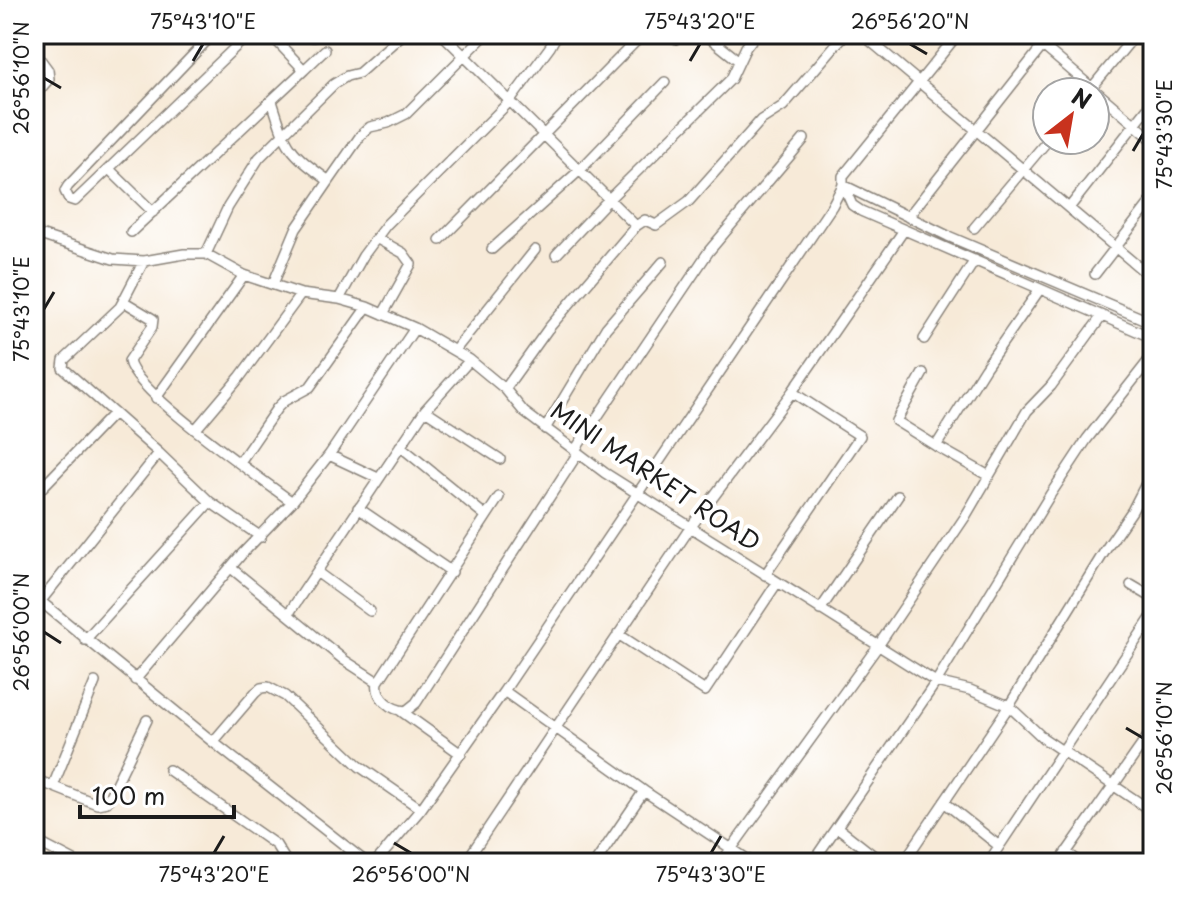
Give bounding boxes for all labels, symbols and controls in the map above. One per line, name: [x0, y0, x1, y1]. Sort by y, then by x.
text: 75°43'10"E: [150, 6, 256, 36]
text: 75°43'20"E: [644, 6, 756, 36]
text: 26°56'20"N: [851, 6, 969, 36]
text: 26°56'10"N: [6, 21, 36, 135]
north arrow: [1031, 76, 1111, 156]
text: N: [1066, 79, 1098, 116]
text: 75°43'30"E: [1149, 79, 1179, 189]
text: 75°43'10"E: [6, 256, 36, 362]
street label: MINI MARKET ROAD: [544, 392, 768, 559]
text: 26°56'00"N: [6, 573, 36, 691]
text: 26°56'10"N: [1149, 681, 1179, 795]
scale bar: [80, 769, 234, 819]
text: 100 m: [92, 777, 165, 813]
text: 75°43'20"E: [158, 859, 270, 889]
text: 26°56'00"N: [352, 859, 470, 889]
text: 75°43'30"E: [656, 859, 766, 889]

